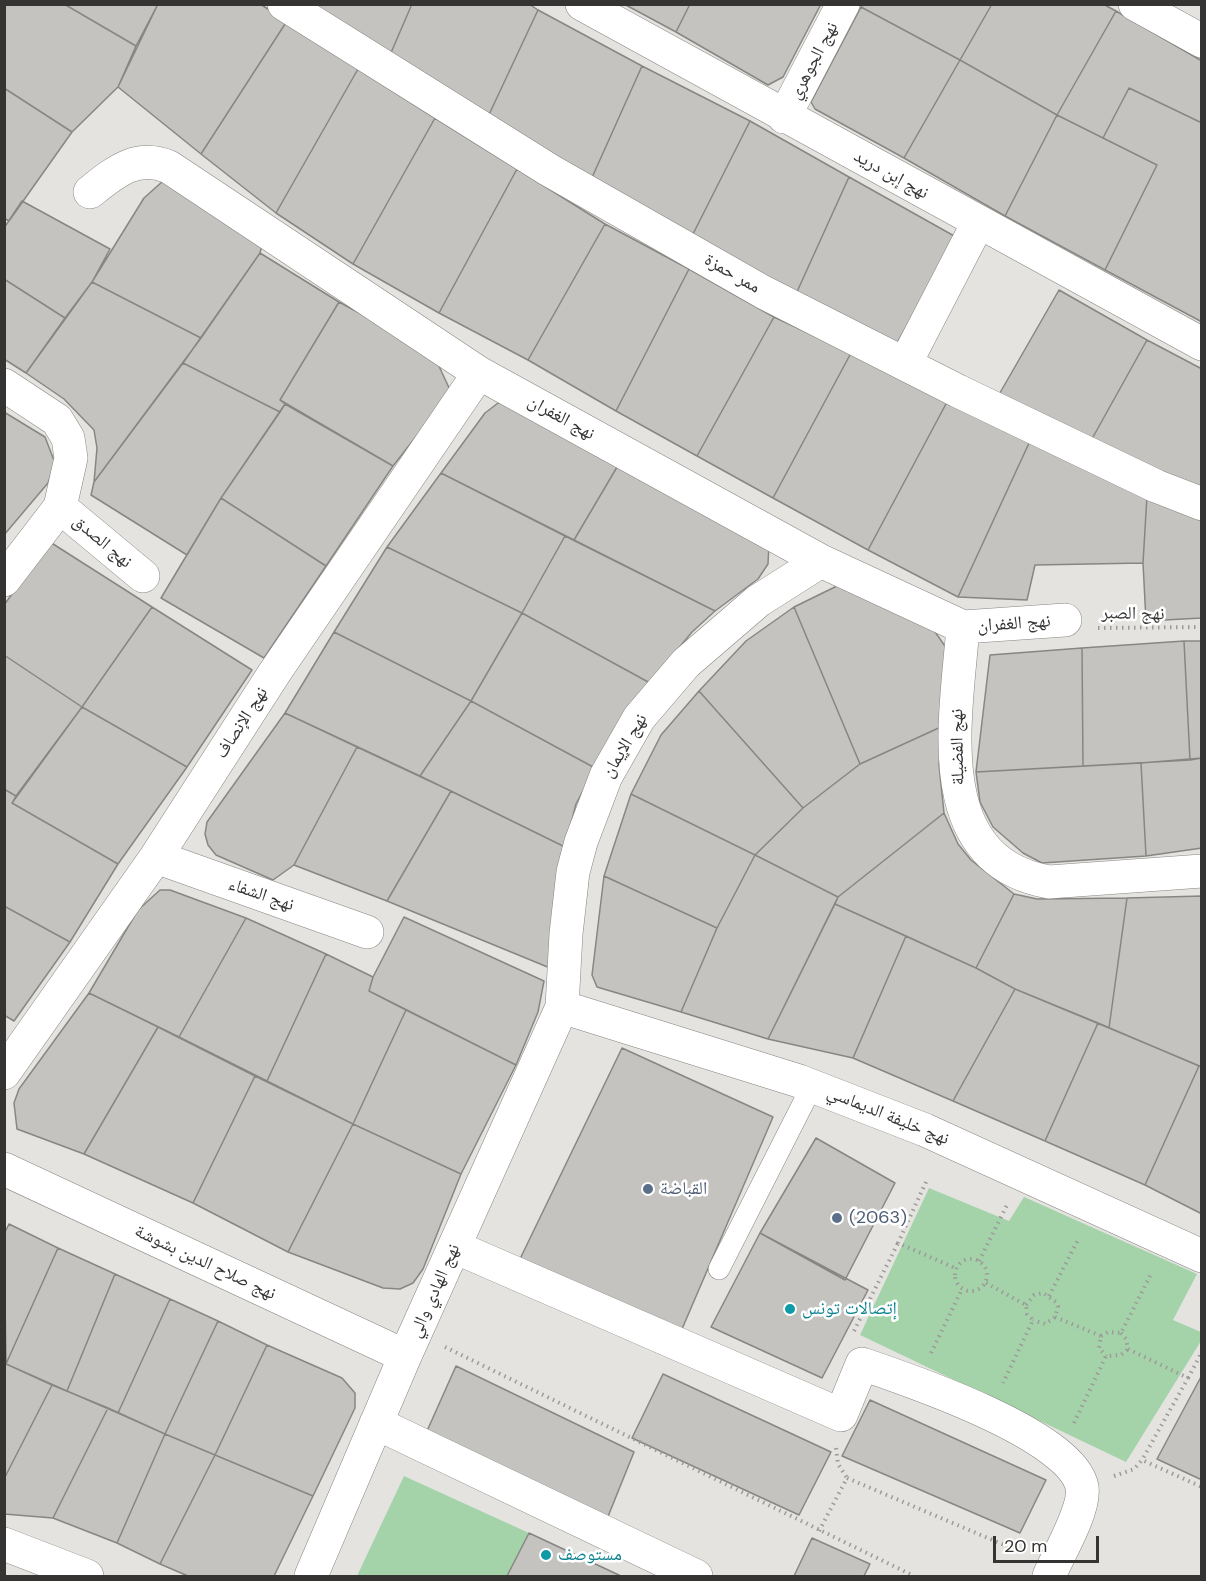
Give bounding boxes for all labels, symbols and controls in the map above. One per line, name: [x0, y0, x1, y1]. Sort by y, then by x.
street label: نهج الجوهري: [785, 19, 843, 103]
street label: نهج إبن دريد: [850, 146, 932, 204]
street label: ممر حمزة: [700, 249, 764, 299]
street label: نهج الغفران: [524, 391, 598, 445]
street label: نهج الصدق: [68, 511, 136, 573]
street label: نهج الصبر: [1101, 603, 1165, 625]
street label: نهج الغفران: [977, 611, 1051, 637]
street label: نهج الإنصاف: [211, 683, 273, 763]
street label: نهج الفضيلة: [947, 708, 969, 786]
street label: نهج الإيمان: [597, 710, 653, 782]
street label: نهج الشفاء: [225, 874, 297, 916]
street label: نهج خليفة الديماسي: [824, 1082, 952, 1150]
place label: القباضة: [660, 1178, 707, 1200]
marker: القباضة: [641, 1182, 655, 1196]
place label: (2063): [849, 1207, 907, 1229]
marker: (2063): [830, 1211, 844, 1225]
street label: نهج صلاح الدين بشوشة: [131, 1221, 279, 1305]
street label: نهج الهادي والي: [405, 1241, 465, 1341]
place label: إتصالات تونس: [802, 1298, 897, 1320]
marker: إتصالات تونس: [783, 1302, 797, 1316]
scale bar: [996, 1524, 1102, 1562]
text: 20 m: [1004, 1534, 1047, 1558]
place label: مستوصف: [558, 1544, 622, 1566]
marker: مستوصف: [539, 1548, 553, 1562]

